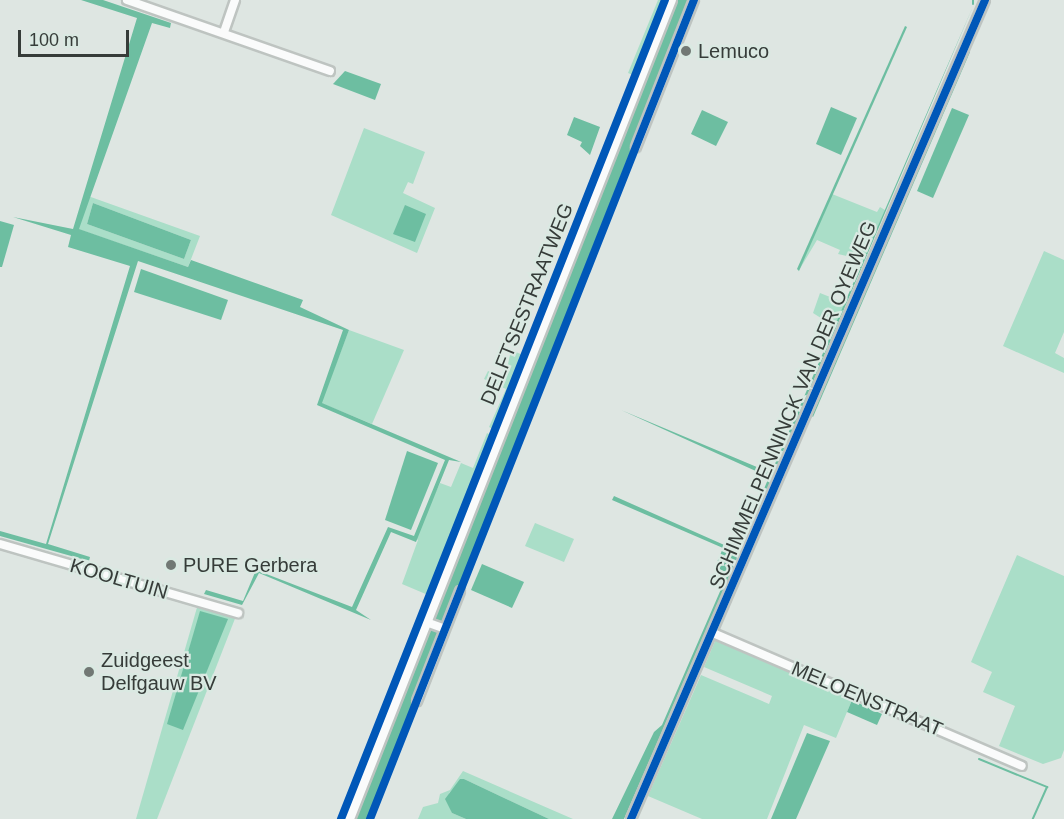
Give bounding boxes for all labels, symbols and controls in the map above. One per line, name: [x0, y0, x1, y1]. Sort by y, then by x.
scale bar: [21, 18, 132, 56]
text: 100 m: [29, 30, 79, 50]
place label: Lemuco: [698, 39, 769, 63]
marker: Lemuco: [679, 44, 693, 58]
street label: DELFTSESTRAATWEG: [476, 200, 578, 408]
street label: SCHIMMELPENNINCK VAN DER OYEWEG: [704, 217, 882, 593]
place label: PURE Gerbera: [183, 553, 317, 577]
street label: KOOLTUIN: [67, 554, 171, 604]
marker: PURE Gerbera: [164, 558, 178, 572]
place label: Zuidgeest Delfgauw BV: [101, 648, 217, 695]
street label: MELOENSTRAAT: [788, 656, 946, 742]
marker: Zuidgeest Delfgauw BV: [82, 665, 96, 679]

